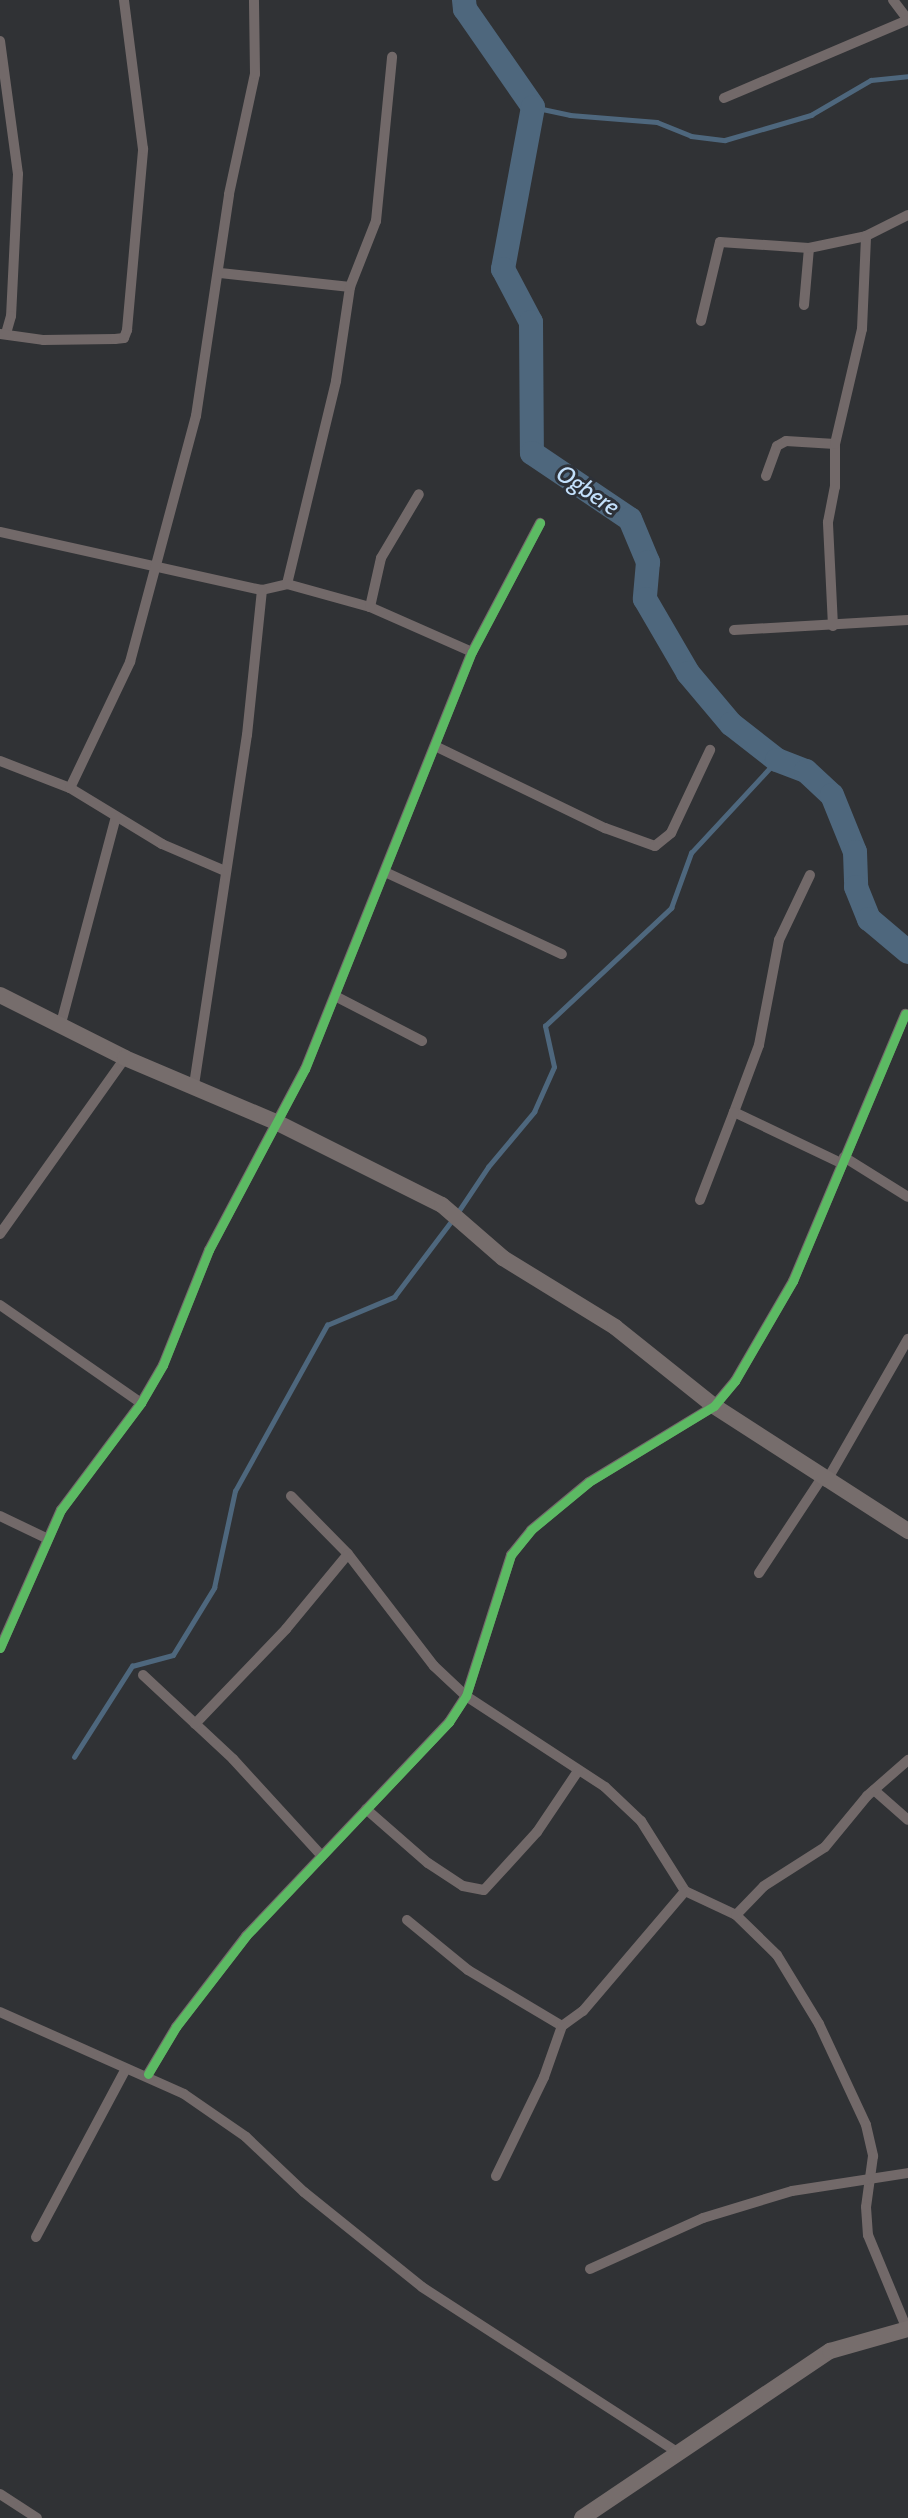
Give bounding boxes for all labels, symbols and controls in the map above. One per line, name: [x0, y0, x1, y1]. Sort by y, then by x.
water label: Ogbere: [551, 459, 625, 521]

